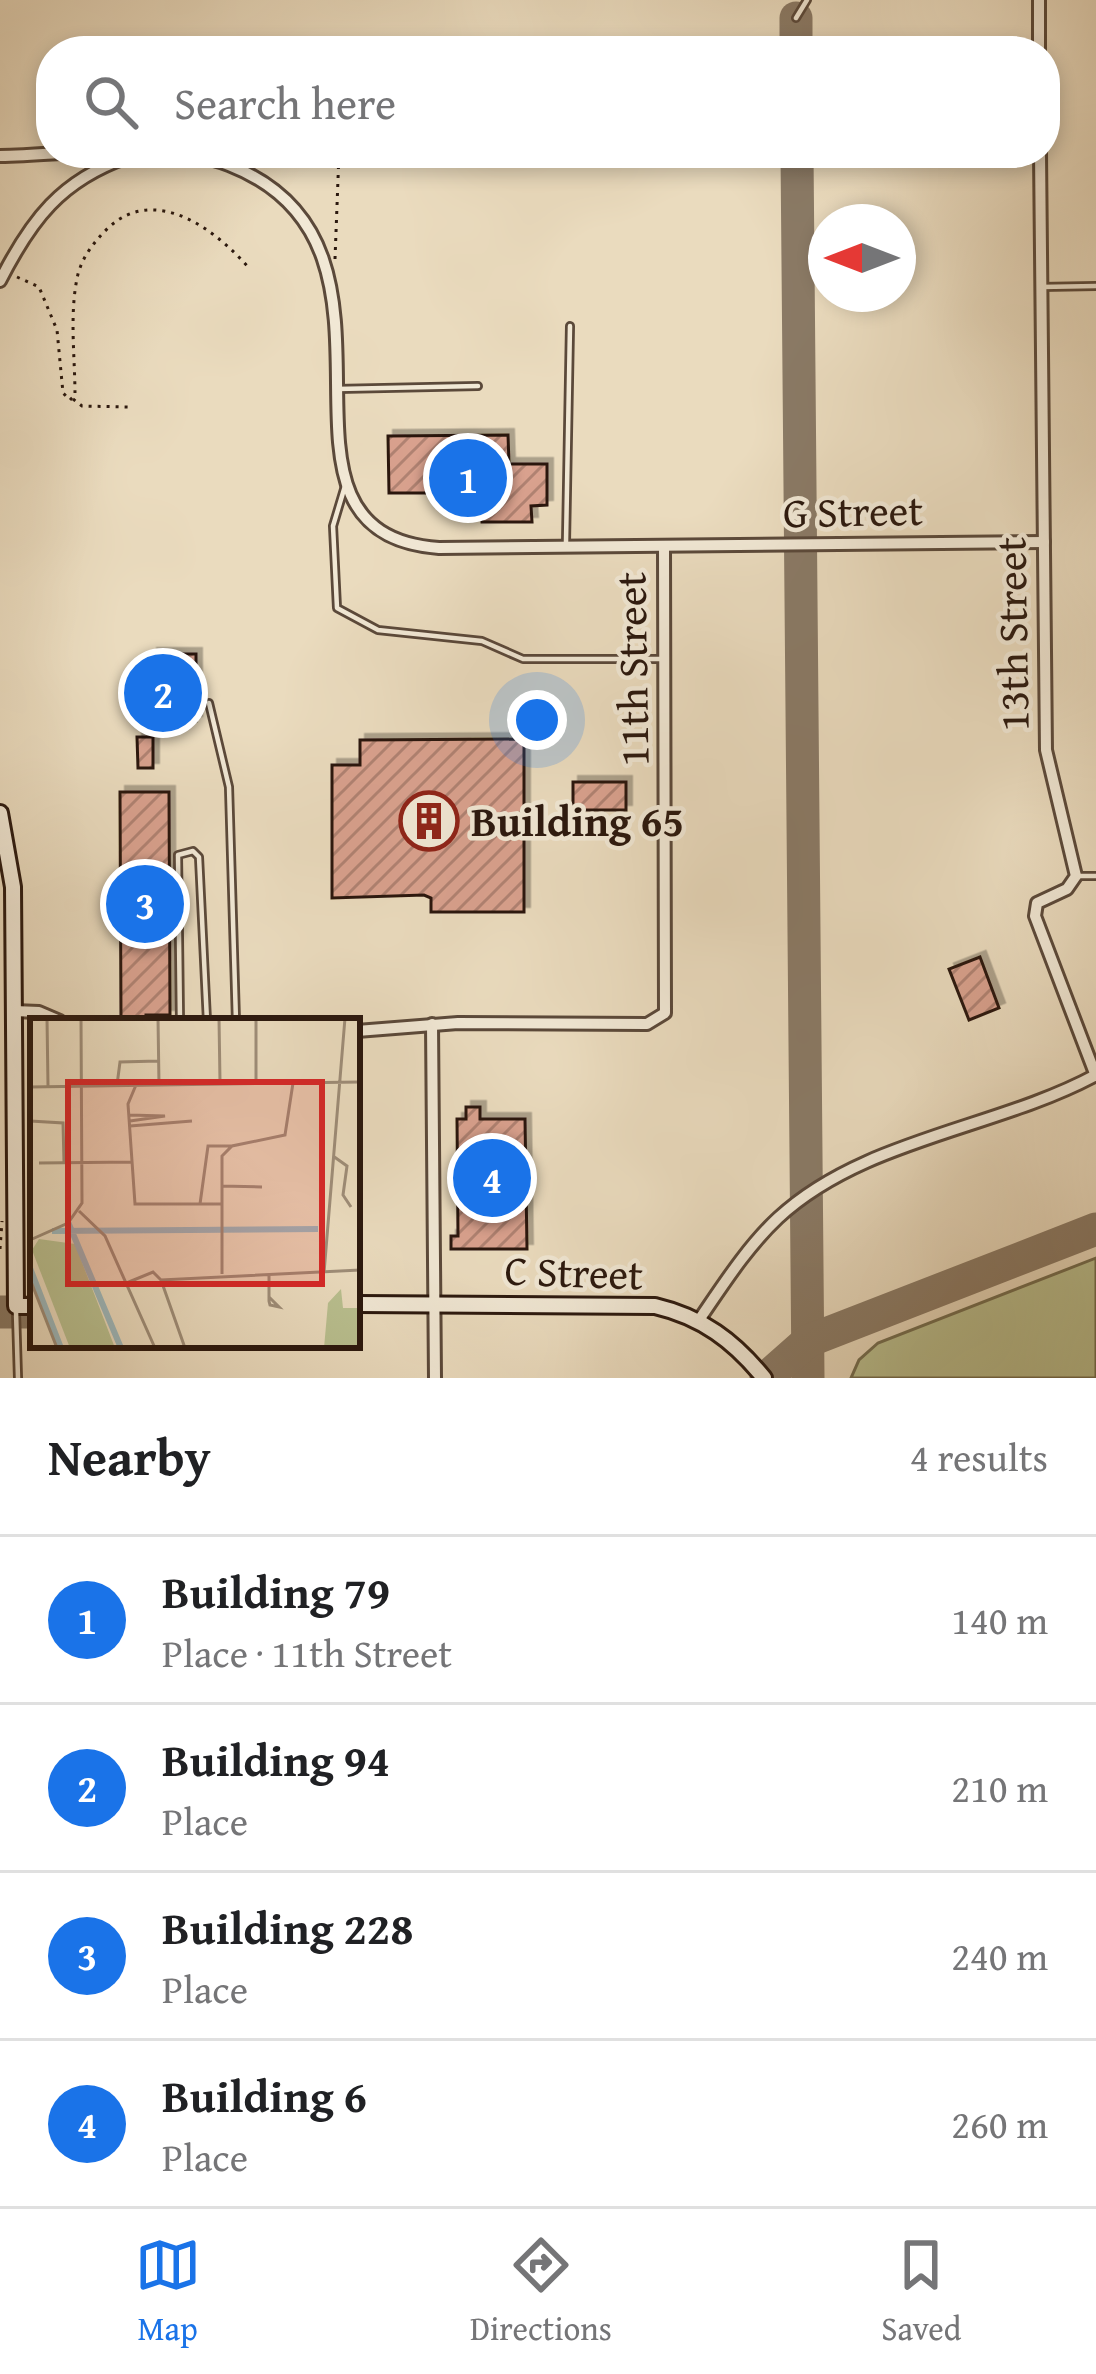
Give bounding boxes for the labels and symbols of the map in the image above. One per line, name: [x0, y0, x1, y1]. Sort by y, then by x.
north arrow: [808, 204, 916, 312]
pin: 1: [429, 433, 507, 523]
street label: G Street: [782, 479, 924, 542]
street label: 13th Street: [979, 536, 1044, 732]
street label: 11th Street: [599, 571, 664, 767]
pin: 2: [124, 648, 202, 738]
your location: [507, 690, 567, 750]
building icon: Building 65: [398, 790, 460, 852]
place label: Building 65: [471, 790, 684, 851]
pin: 3: [106, 859, 184, 949]
inset map: [30, 1018, 360, 1348]
pin: 4: [453, 1133, 531, 1223]
street label: C Street: [504, 1239, 644, 1304]

